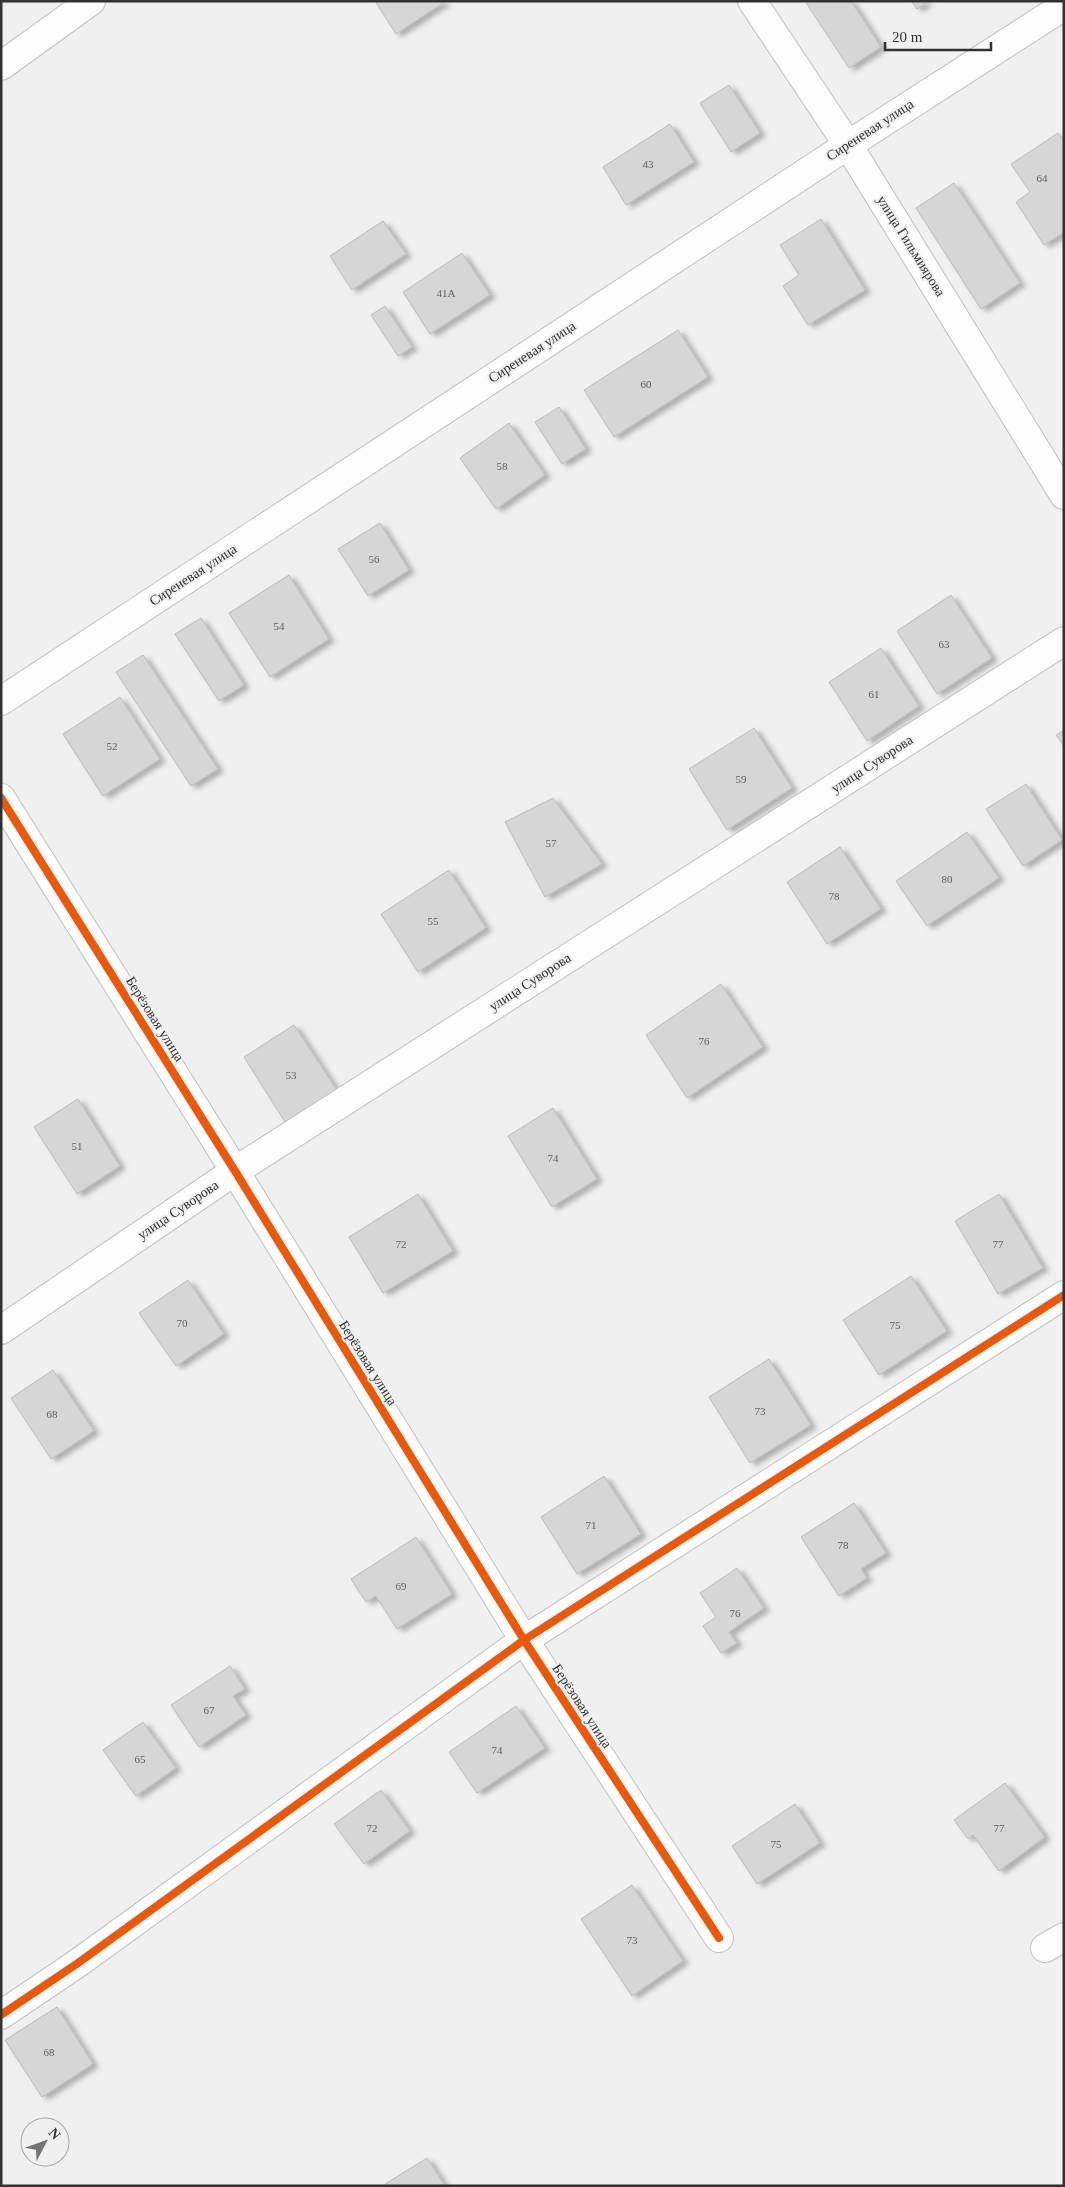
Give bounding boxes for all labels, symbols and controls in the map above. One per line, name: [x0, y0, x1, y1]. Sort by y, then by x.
scale bar: [885, 20, 991, 52]
text: 20 m: [892, 29, 923, 45]
street label: Сиреневая улица: [824, 96, 917, 164]
house number: 43: [643, 158, 654, 170]
house number: 64: [1037, 172, 1048, 184]
street label: улица Гильмиярова: [874, 193, 948, 300]
house number: 41А: [437, 287, 456, 299]
street label: Сиреневая улица: [486, 318, 579, 386]
house number: 60: [641, 378, 652, 390]
house number: 58: [497, 460, 508, 472]
street label: Сиреневая улица: [147, 541, 240, 609]
house number: 56: [369, 553, 380, 565]
house number: 54: [274, 620, 285, 632]
house number: 63: [939, 638, 950, 650]
house number: 61: [869, 688, 880, 700]
street label: улица Суворова: [828, 732, 916, 796]
house number: 52: [107, 740, 118, 752]
house number: 59: [736, 773, 747, 785]
house number: 57: [546, 837, 557, 849]
house number: 80: [942, 873, 953, 885]
house number: 78: [829, 890, 840, 902]
house number: 55: [428, 915, 439, 927]
street label: улица Суворова: [486, 950, 574, 1014]
street label: Берёзовая улица: [123, 974, 187, 1065]
house number: 76: [699, 1035, 710, 1047]
house number: 53: [286, 1069, 297, 1081]
house number: 51: [72, 1140, 83, 1152]
house number: 74: [548, 1152, 559, 1164]
street label: улица Суворова: [135, 1177, 222, 1243]
house number: 72: [396, 1238, 407, 1250]
house number: 77: [993, 1238, 1004, 1250]
house number: 70: [177, 1317, 188, 1329]
street label: Берёзовая улица: [336, 1318, 400, 1409]
house number: 75: [890, 1319, 901, 1331]
house number: 73: [755, 1405, 766, 1417]
house number: 68: [47, 1408, 58, 1420]
house number: 71: [586, 1519, 597, 1531]
house number: 78: [838, 1539, 849, 1551]
house number: 69: [396, 1580, 407, 1592]
house number: 76: [730, 1607, 741, 1619]
street label: Берёзовая улица: [549, 1661, 615, 1751]
house number: 67: [204, 1704, 215, 1716]
house number: 74: [492, 1744, 503, 1756]
house number: 65: [135, 1753, 146, 1765]
house number: 72: [367, 1822, 378, 1834]
house number: 77: [994, 1822, 1005, 1834]
house number: 75: [771, 1838, 782, 1850]
house number: 73: [627, 1934, 638, 1946]
house number: 68: [44, 2046, 55, 2058]
north arrow: [20, 2117, 70, 2167]
text: N: [45, 2125, 63, 2143]

